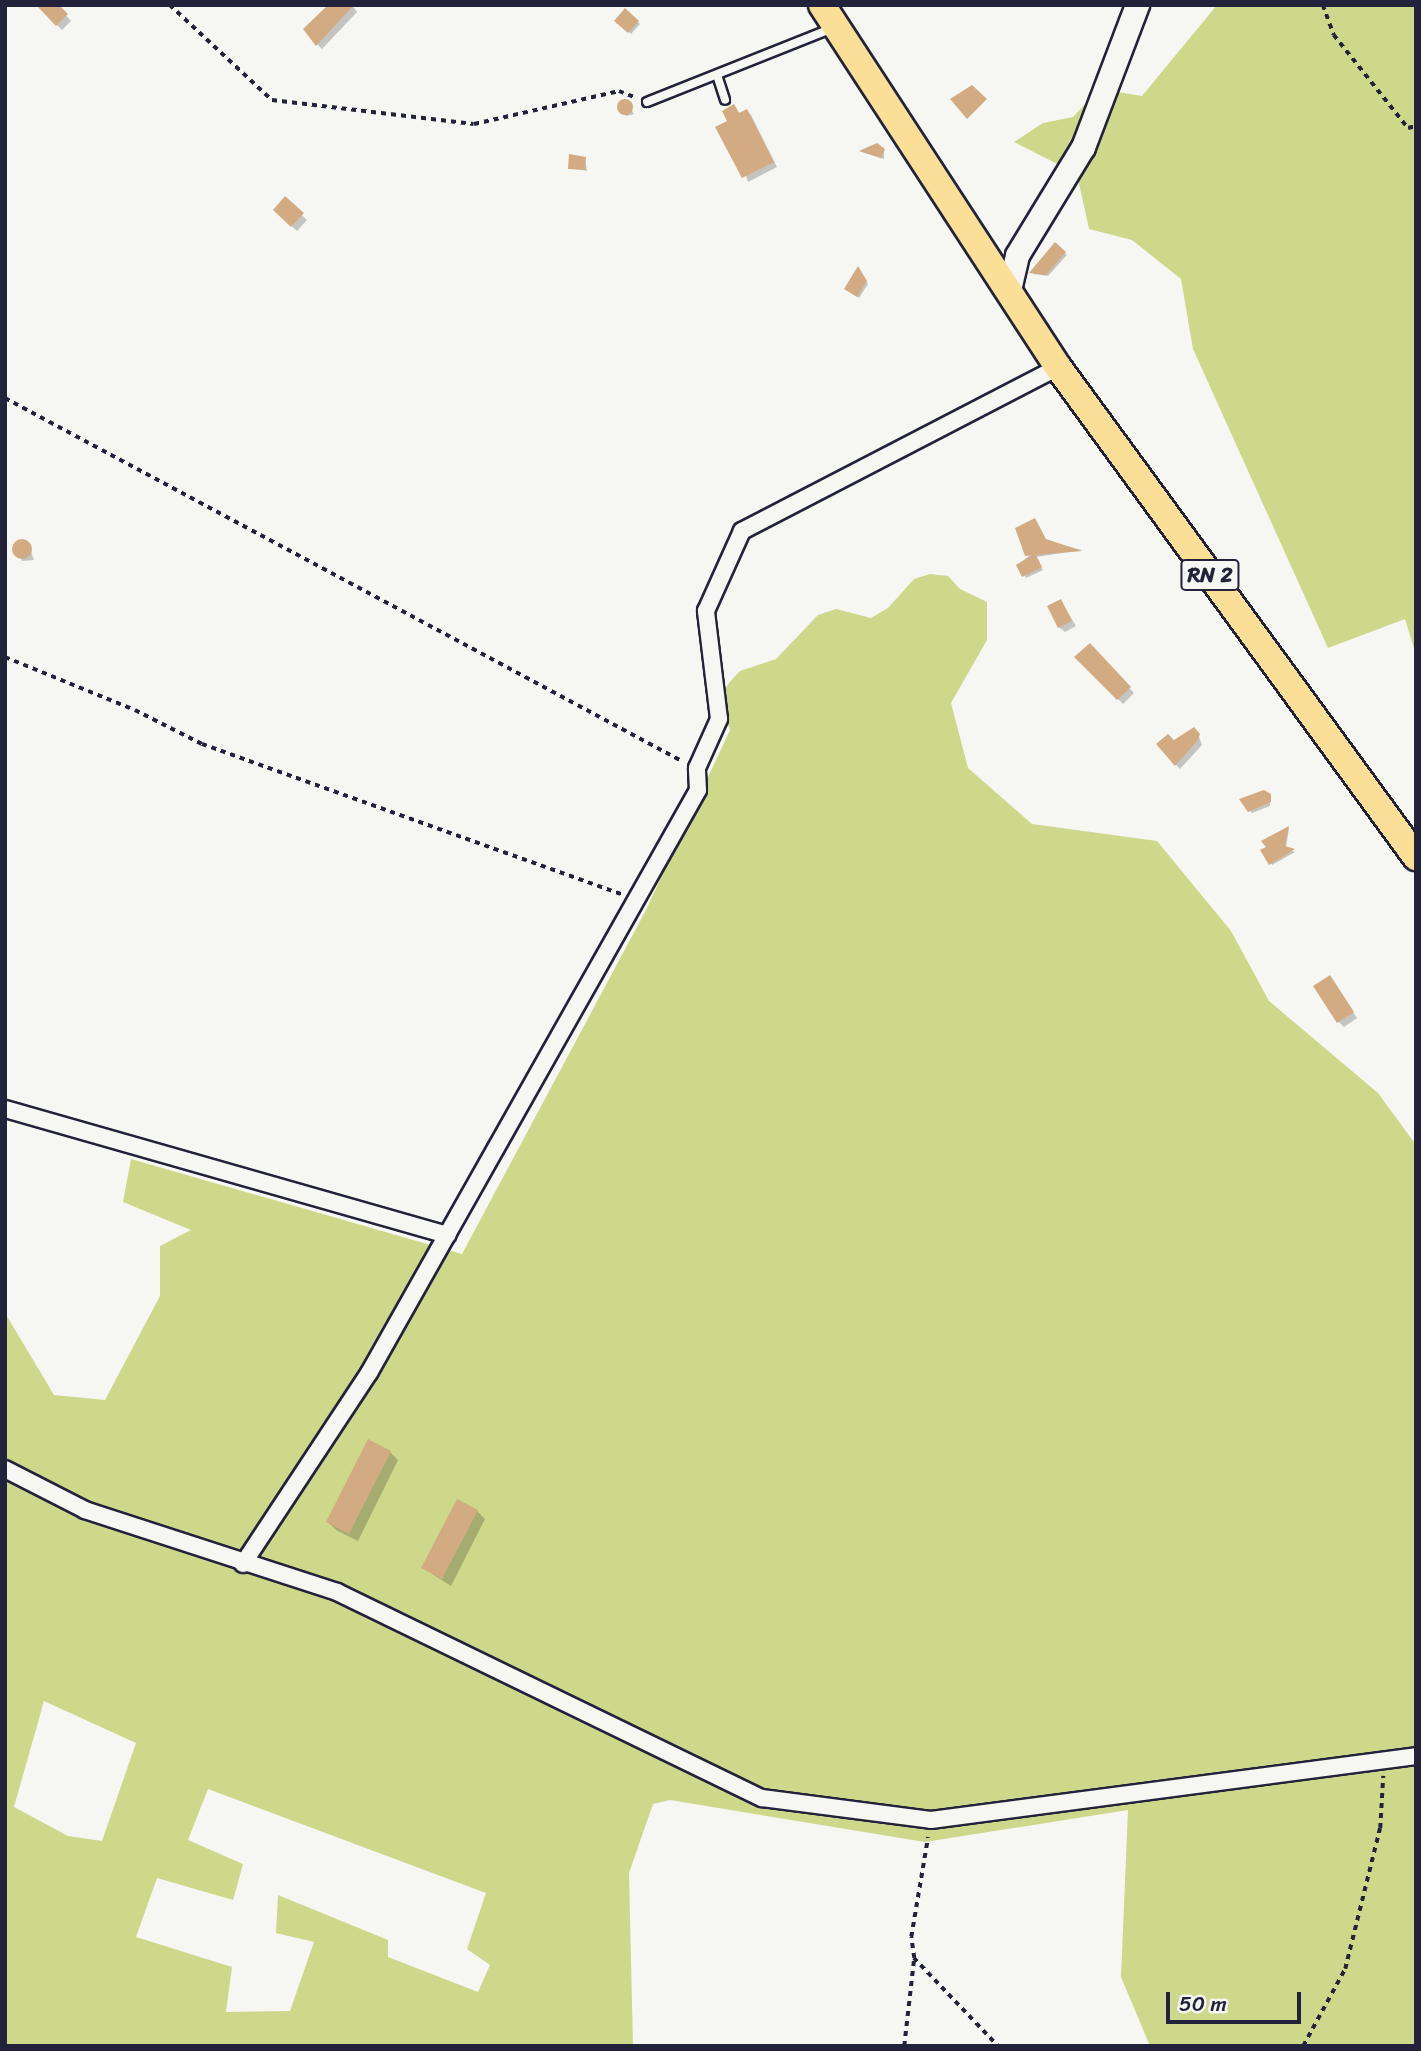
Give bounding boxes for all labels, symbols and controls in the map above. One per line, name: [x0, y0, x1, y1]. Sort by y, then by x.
road number: RN 2: [1180, 558, 1240, 592]
scale bar: [1169, 1978, 1304, 2022]
text: 50 m: [1179, 1985, 1227, 2023]

